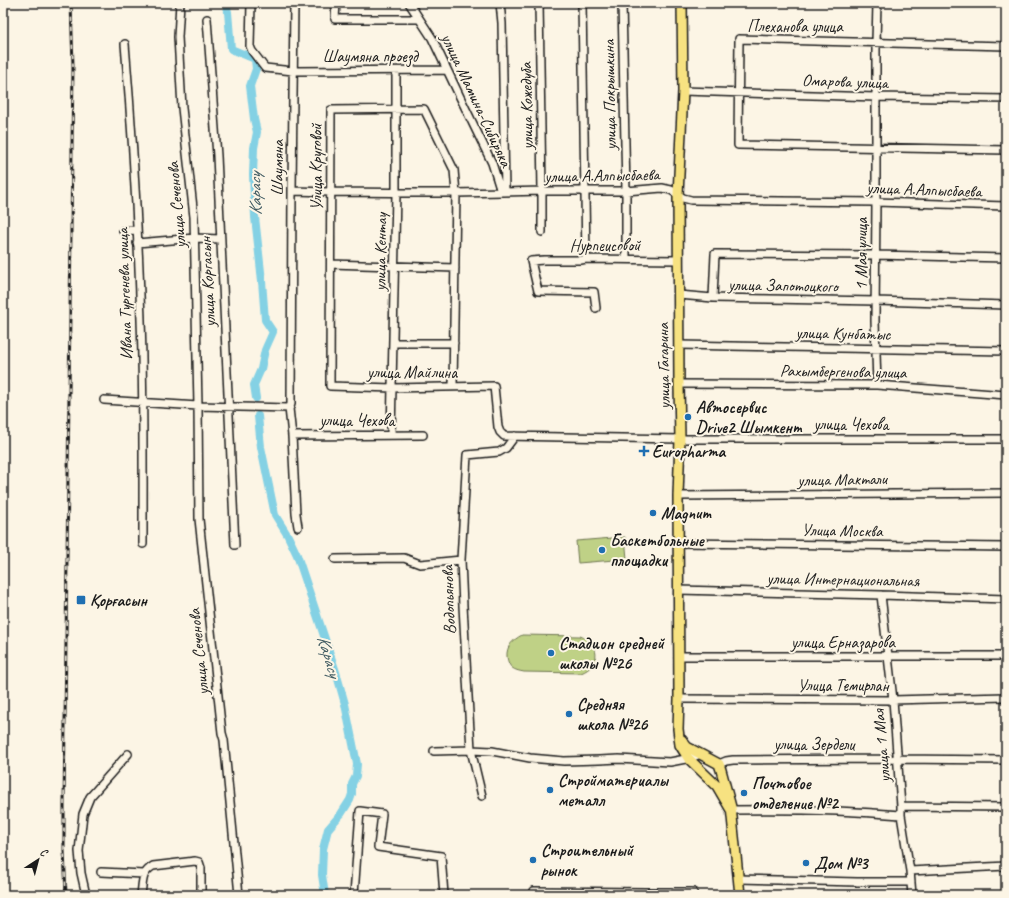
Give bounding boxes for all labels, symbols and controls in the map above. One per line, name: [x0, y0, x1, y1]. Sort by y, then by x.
street label: Плеханова улица: [747, 16, 844, 37]
street label: улица Мамина-Сибиряка: [436, 29, 517, 172]
street label: улица Покрышкина: [598, 38, 621, 151]
street label: Шаумяна проезд: [322, 46, 420, 68]
street label: улица Кожедуба: [515, 61, 538, 151]
street label: Омарова улица: [802, 70, 890, 94]
street label: Улица Круговой: [306, 123, 327, 210]
street label: Шаумяна: [267, 138, 289, 196]
street label: улица Сеченова: [162, 159, 191, 250]
street label: улица А.Алпысбаева: [543, 164, 662, 187]
water label: Карасу: [244, 170, 266, 215]
street label: улица А.Алпысбаева: [865, 177, 984, 202]
street label: улица Кентау: [369, 211, 392, 292]
street label: 1 Мая улица: [851, 217, 872, 290]
street label: Ивана Тургенева улица: [112, 226, 137, 360]
street label: улица Коргасын: [195, 235, 220, 329]
street label: Нурпеисовой: [570, 235, 641, 256]
street label: улица Запотоцкого: [727, 274, 840, 297]
street label: улица Гагарина: [652, 321, 675, 410]
street label: улица Кунбатыс: [794, 322, 892, 345]
street label: Рахымбергенова улица: [780, 360, 908, 383]
street label: улица Майлина: [366, 362, 458, 383]
place label: Автосервис Drive2 Шымкент: [696, 397, 803, 438]
street label: улица Чехова: [318, 410, 397, 431]
marker: Автосервис Drive2 Шымкент: [683, 412, 693, 422]
street label: улица Чехова: [812, 414, 891, 435]
place label: Europharma: [652, 441, 727, 462]
marker: Europharma: [639, 446, 649, 456]
street label: улица Мактали: [796, 468, 889, 491]
place label: Magnum: [661, 503, 712, 524]
marker: Magnum: [648, 508, 658, 518]
street label: Улица Москва: [801, 519, 884, 542]
place label: Баскетбольные площадки: [610, 530, 706, 571]
marker: Баскетбольные площадки: [597, 545, 607, 555]
street label: Водопьянова: [437, 564, 460, 635]
street label: улица Интернациональная: [765, 568, 920, 591]
place label: Қорғасын: [90, 590, 148, 611]
marker: Қорғасын: [75, 594, 87, 606]
street label: улица Сеченова: [183, 606, 214, 697]
water label: Карасу: [312, 632, 347, 682]
street label: улица Ерназарова: [790, 632, 897, 654]
place label: Стадион средней школы №26: [559, 633, 666, 674]
marker: Стадион средней школы №26: [546, 648, 556, 658]
street label: Улица Темирлан: [798, 675, 890, 696]
place label: Средняя школа №26: [577, 694, 648, 735]
street label: улица 1 Мая: [868, 707, 895, 784]
marker: Средняя школа №26: [564, 709, 574, 719]
street label: улица Зердели: [773, 734, 856, 755]
place label: Стройматериалы металл: [558, 770, 669, 811]
place label: Почтовое отделение №2: [752, 773, 839, 814]
marker: Стройматериалы металл: [545, 785, 555, 795]
marker: Почтовое отделение №2: [739, 788, 749, 798]
north arrow: [18, 840, 58, 880]
place label: Строительный рынок: [541, 840, 635, 881]
text: С: [38, 845, 51, 860]
place label: Дом №3: [814, 853, 869, 874]
marker: Строительный рынок: [528, 855, 538, 865]
marker: Дом №3: [801, 858, 811, 868]

